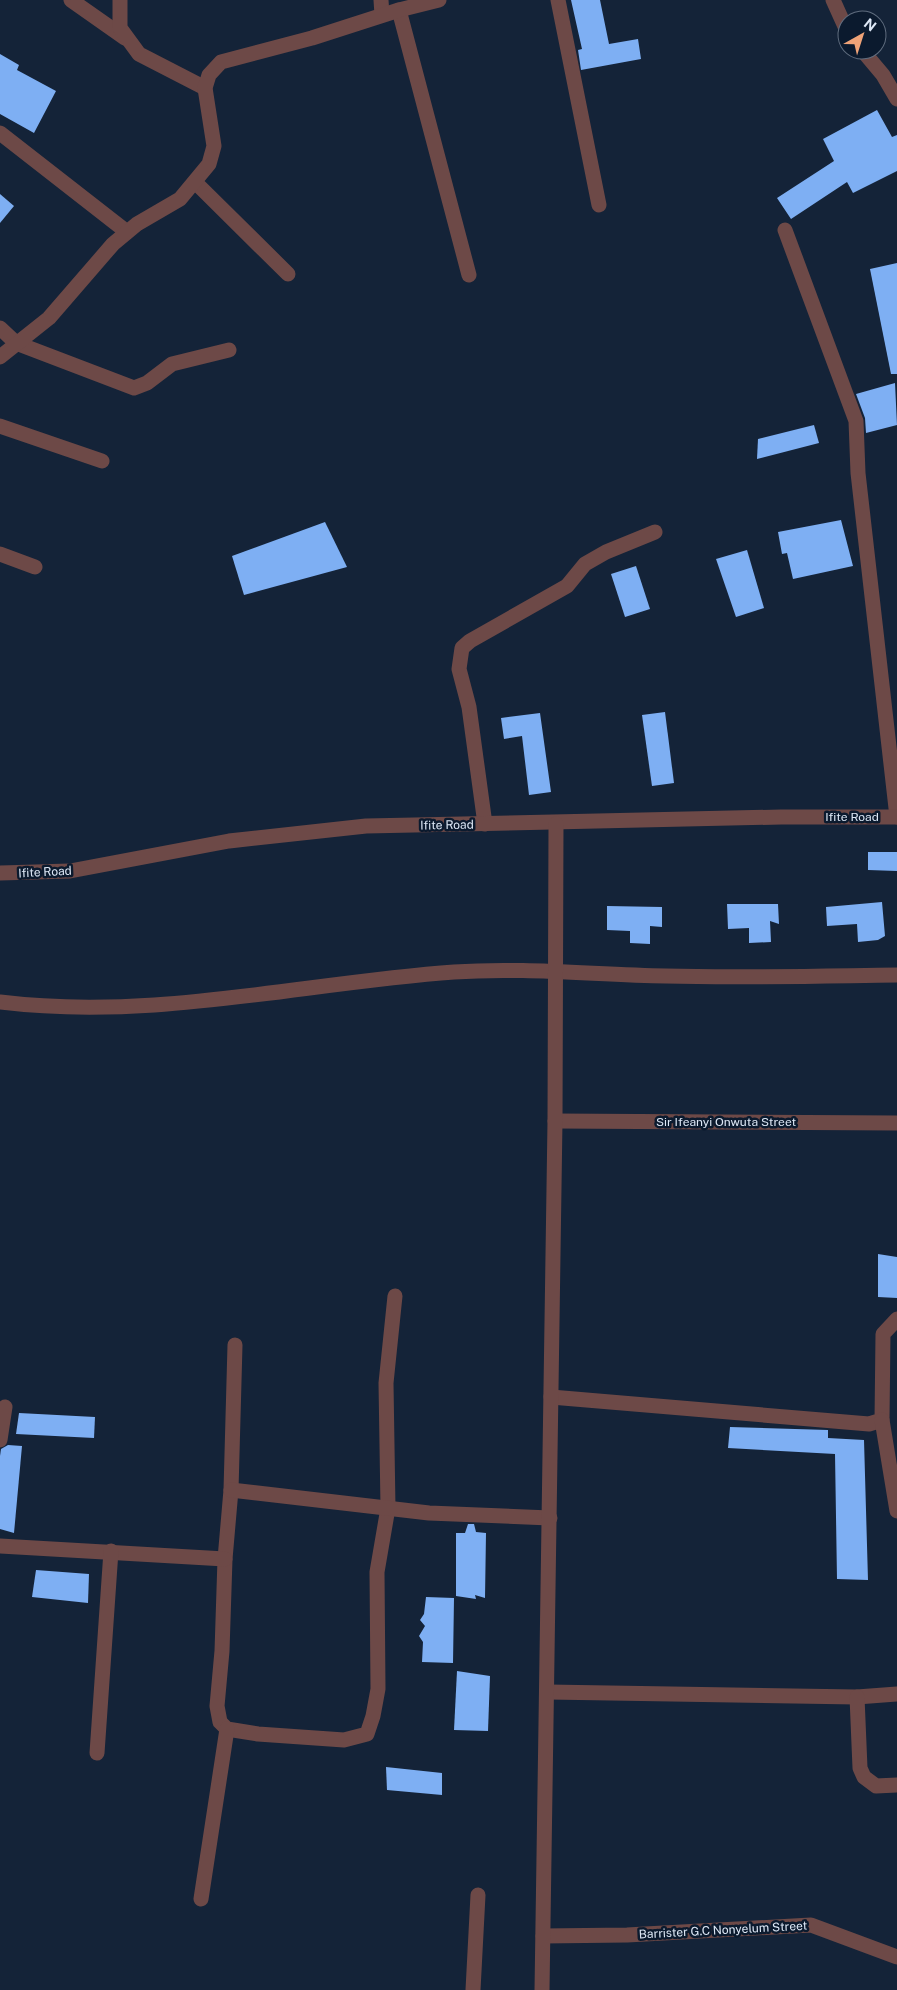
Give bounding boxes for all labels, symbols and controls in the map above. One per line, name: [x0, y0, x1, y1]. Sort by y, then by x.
north arrow: [837, 10, 887, 60]
text: N: [861, 15, 879, 35]
street label: Ifite Road: [825, 810, 879, 824]
street label: Ifite Road: [420, 818, 474, 832]
street label: Ifite Road: [18, 864, 72, 880]
street label: Sir Ifeanyi Onwuta Street: [656, 1115, 796, 1129]
street label: Barrister G.C Nonyelum Street: [638, 1919, 808, 1941]

